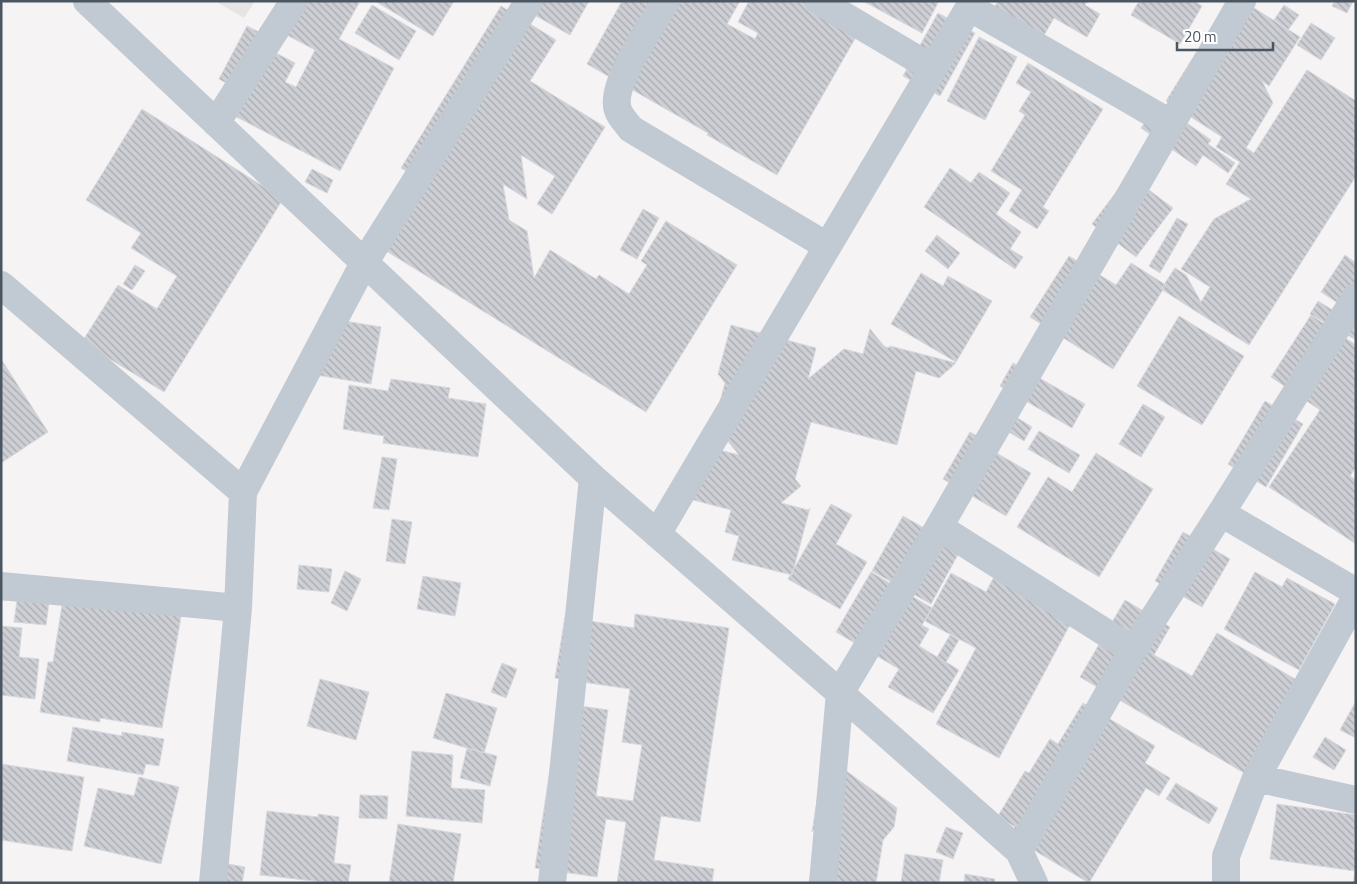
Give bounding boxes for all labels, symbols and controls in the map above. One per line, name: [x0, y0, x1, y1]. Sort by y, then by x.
scale bar: [1177, 20, 1273, 52]
text: 20 m: [1184, 25, 1217, 48]

